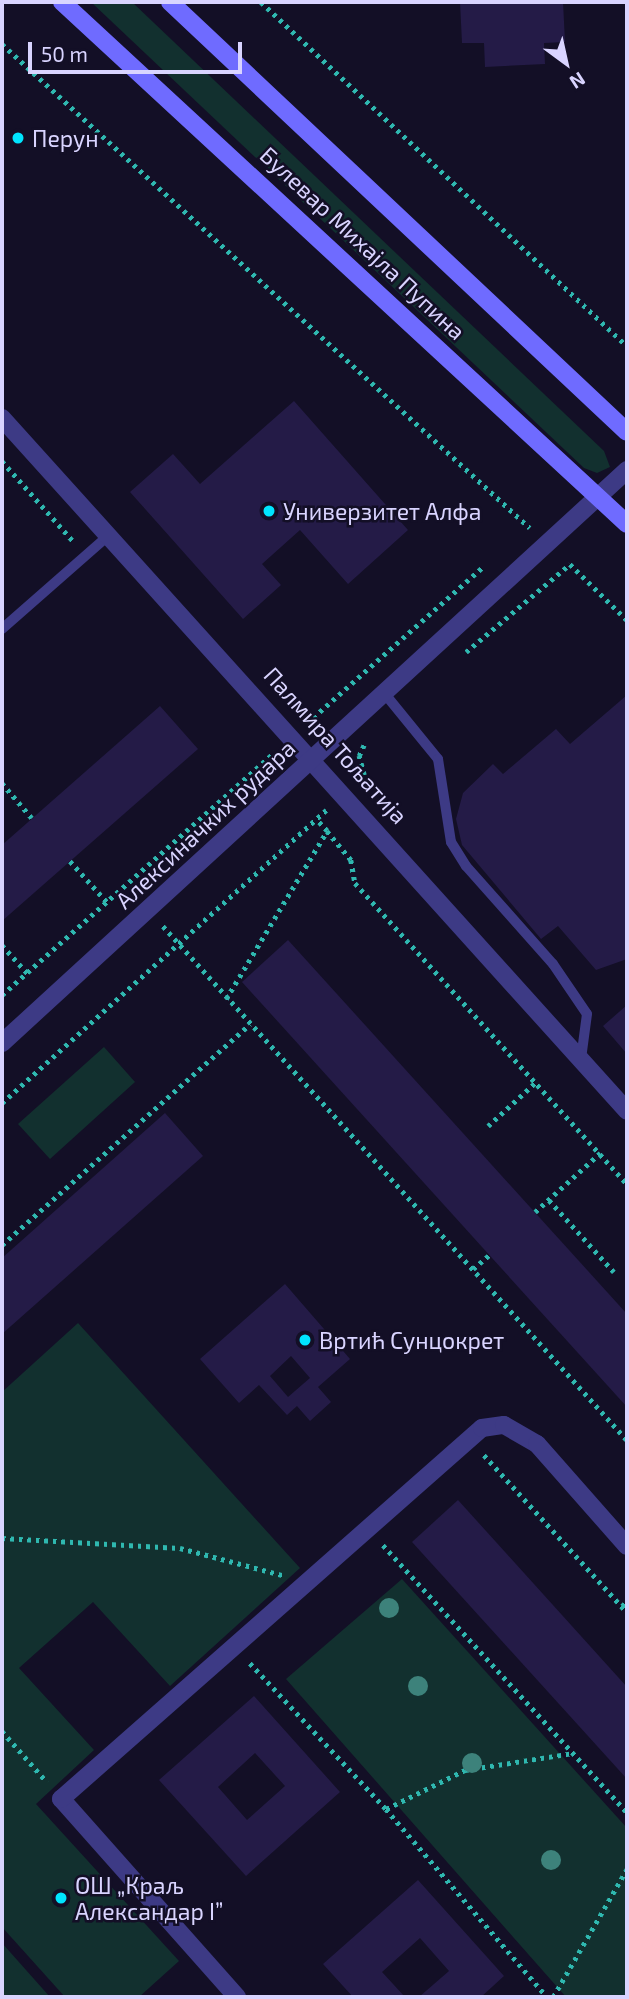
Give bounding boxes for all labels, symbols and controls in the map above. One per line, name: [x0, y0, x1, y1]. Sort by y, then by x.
scale bar: [32, 28, 245, 72]
north arrow: [531, 28, 601, 98]
text: 50 m: [41, 41, 88, 66]
text: N: [566, 68, 590, 94]
place label: Перун: [32, 124, 99, 152]
marker: Перун: [10, 130, 26, 146]
street label: Булевар Михајла Пупина: [255, 141, 471, 345]
place label: Универзитет Алфа: [283, 497, 482, 525]
marker: Универзитет Алфа: [261, 503, 277, 519]
street label: Палмира Тољатија: [258, 661, 414, 829]
street label: Алексиначких рудара: [110, 734, 300, 914]
place label: Вртић Сунцокрет: [319, 1326, 504, 1354]
marker: Вртић Сунцокрет: [297, 1332, 313, 1348]
place label: ОШ „Краљ Александар I”: [75, 1871, 223, 1925]
marker: ОШ „Краљ Александар I”: [53, 1890, 69, 1906]

